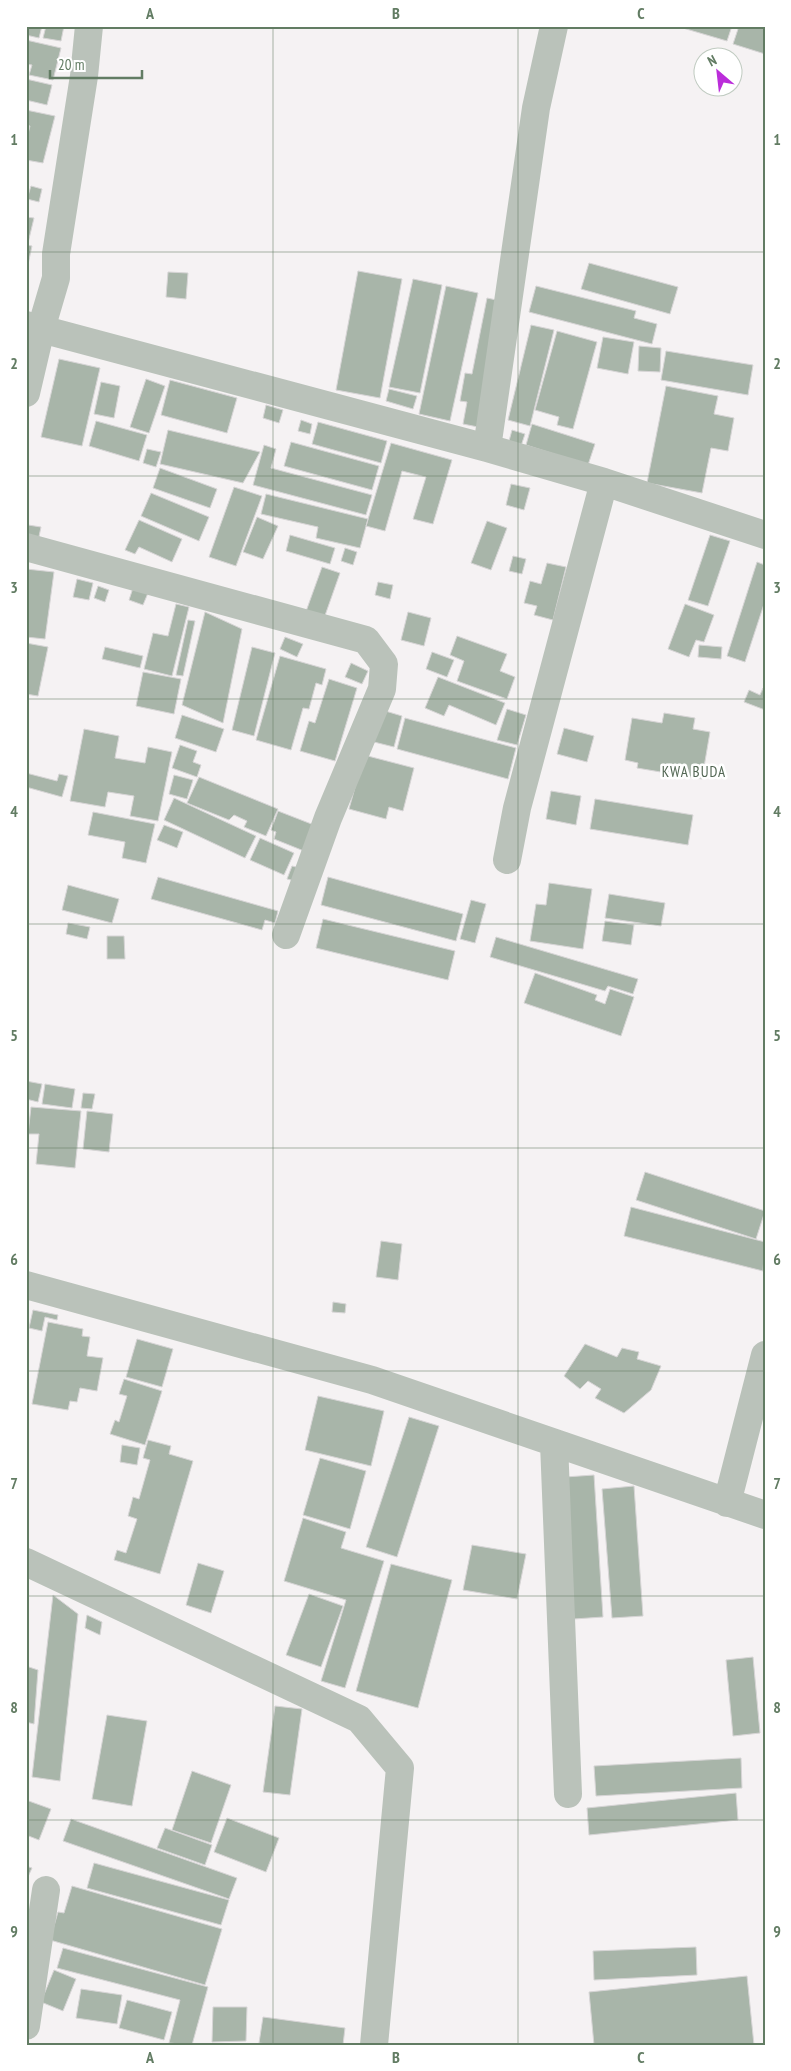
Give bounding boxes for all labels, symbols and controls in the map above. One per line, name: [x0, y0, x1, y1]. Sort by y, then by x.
text: A: [145, 3, 155, 23]
text: B: [392, 3, 400, 23]
text: C: [637, 3, 645, 23]
scale bar: [50, 48, 142, 80]
north arrow: [694, 48, 744, 98]
text: N: [704, 51, 719, 70]
text: 20 m: [58, 55, 84, 74]
text: 1: [10, 129, 18, 149]
text: 1: [773, 129, 781, 149]
text: 2: [10, 353, 18, 373]
text: 2: [773, 353, 781, 373]
text: 3: [10, 577, 18, 597]
text: 3: [773, 577, 781, 597]
district label: KWA BUDA: [662, 762, 726, 781]
text: 4: [10, 801, 18, 821]
text: 4: [773, 801, 781, 821]
text: 5: [10, 1025, 18, 1045]
text: 5: [773, 1025, 781, 1045]
text: 6: [10, 1249, 18, 1269]
text: 6: [773, 1249, 781, 1269]
text: 7: [10, 1473, 18, 1493]
text: 7: [773, 1473, 781, 1493]
text: 8: [10, 1697, 18, 1717]
text: 8: [773, 1697, 781, 1717]
text: 9: [10, 1921, 18, 1941]
text: 9: [773, 1921, 781, 1941]
text: A: [145, 2047, 155, 2067]
text: B: [392, 2047, 400, 2067]
text: C: [637, 2047, 645, 2067]

